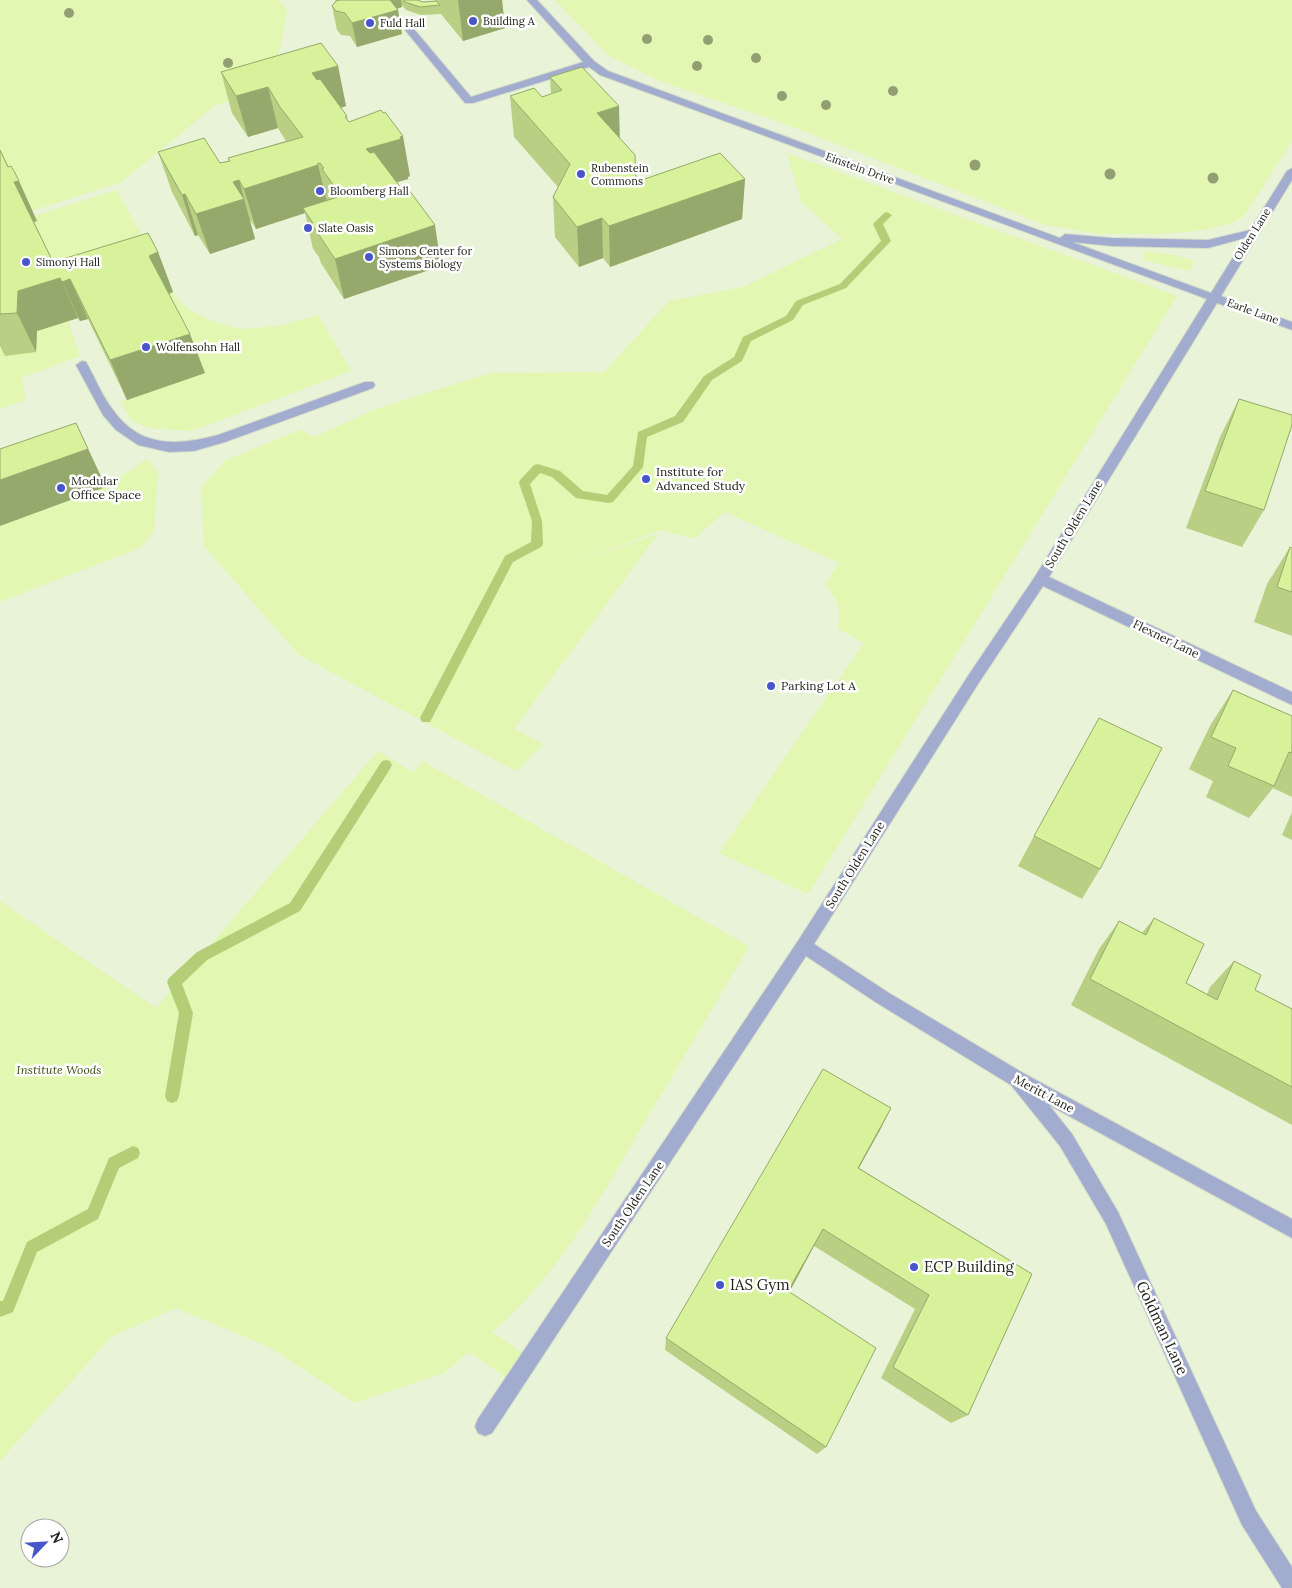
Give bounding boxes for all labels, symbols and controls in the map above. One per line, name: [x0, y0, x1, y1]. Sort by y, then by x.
place label: Building A: [483, 14, 536, 28]
marker: Building A: [467, 15, 479, 27]
place label: Fuld Hall: [380, 16, 425, 30]
marker: Fuld Hall: [364, 17, 376, 29]
street label: Einstein Drive: [824, 149, 896, 187]
place label: Rubenstein Commons: [591, 161, 649, 188]
marker: Rubenstein Commons: [575, 168, 587, 180]
place label: Bloomberg Hall: [330, 184, 409, 198]
marker: Bloomberg Hall: [314, 185, 326, 197]
street label: Olden Lane: [1230, 205, 1274, 263]
place label: Slate Oasis: [318, 221, 374, 235]
marker: Slate Oasis: [302, 222, 314, 234]
place label: Simons Center for Systems Biology: [379, 244, 472, 271]
marker: Simons Center for Systems Biology: [363, 251, 375, 263]
place label: Simonyi Hall: [36, 255, 100, 269]
marker: Simonyi Hall: [20, 256, 32, 268]
street label: Earle Lane: [1225, 295, 1281, 327]
place label: Wolfensohn Hall: [156, 340, 240, 354]
marker: Wolfensohn Hall: [140, 341, 152, 353]
place label: Institute for Advanced Study: [655, 464, 746, 493]
place label: Modular Office Space: [71, 473, 142, 502]
marker: Institute for Advanced Study: [640, 473, 652, 485]
street label: South Olden Lane: [1041, 477, 1106, 570]
marker: Modular Office Space: [55, 482, 67, 494]
street label: Flexner Lane: [1131, 616, 1202, 661]
place label: Parking Lot A: [781, 678, 856, 693]
marker: Parking Lot A: [765, 680, 777, 692]
street label: South Olden Lane: [822, 818, 888, 911]
park label: Institute Woods: [17, 1062, 101, 1077]
street label: Meritt Lane: [1012, 1071, 1077, 1116]
street label: South Olden Lane: [598, 1158, 667, 1249]
place label: ECP Building: [924, 1257, 1015, 1276]
marker: ECP Building: [908, 1261, 920, 1273]
place label: IAS Gym: [730, 1275, 790, 1294]
street label: Goldman Lane: [1132, 1278, 1192, 1378]
marker: IAS Gym: [714, 1279, 726, 1291]
north arrow: [20, 1518, 70, 1568]
text: N: [46, 1529, 67, 1546]

